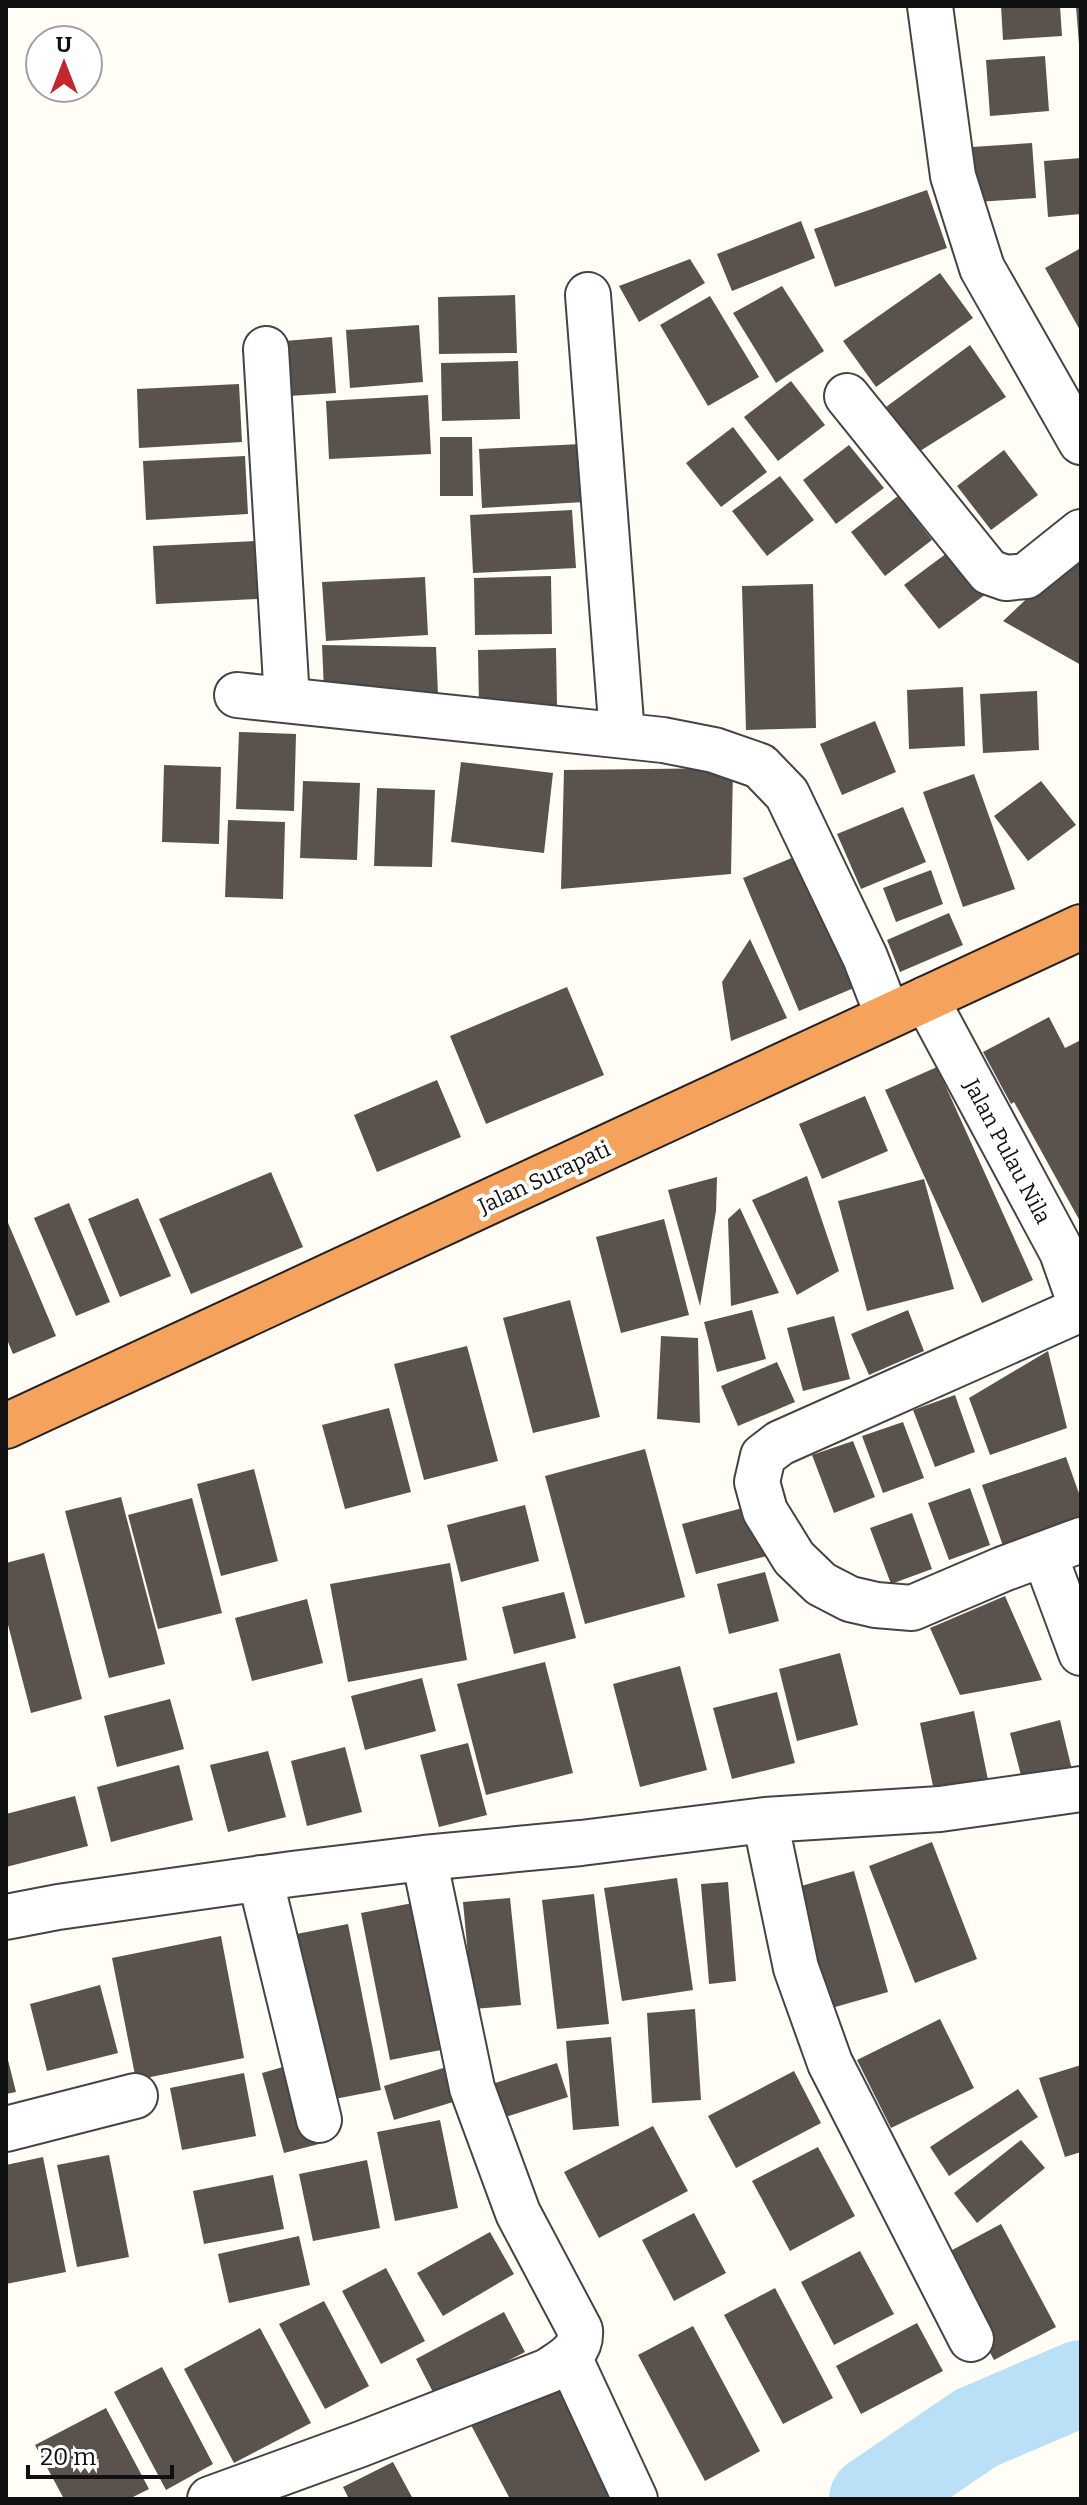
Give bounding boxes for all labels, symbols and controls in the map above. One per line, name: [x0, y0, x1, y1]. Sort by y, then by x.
north arrow: [24, 24, 104, 104]
text: U: [56, 31, 72, 58]
street label: Jalan Pulau Nila: [958, 1073, 1057, 1228]
street label: Jalan Surapati: [473, 1135, 615, 1220]
scale bar: [28, 2429, 172, 2479]
text: 20 m: [40, 2443, 96, 2471]

